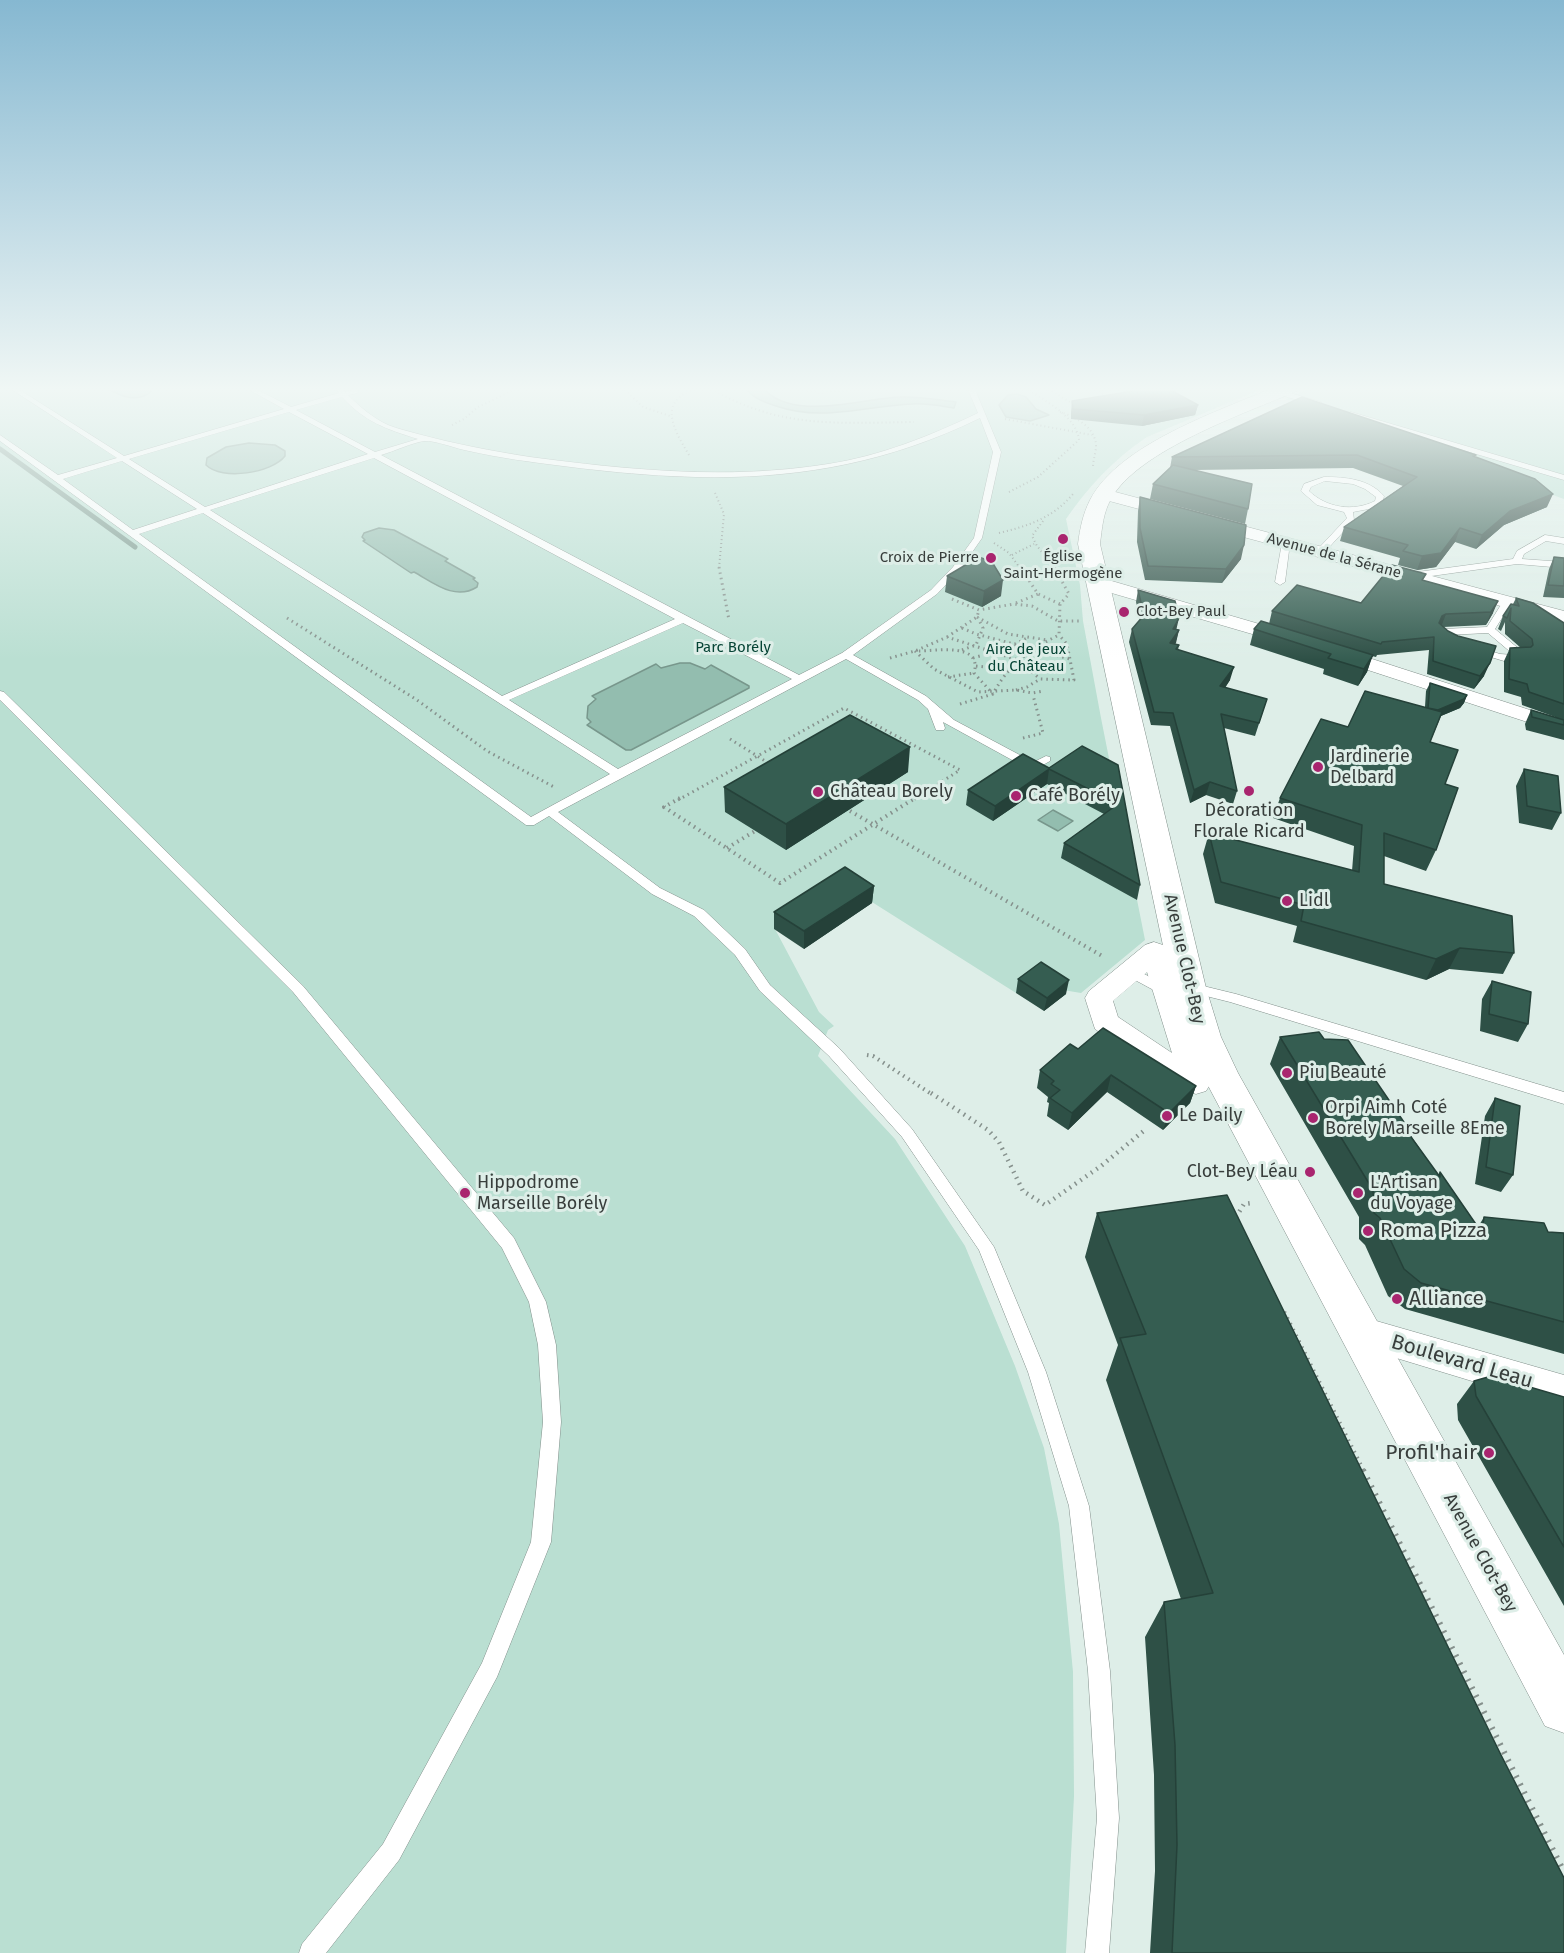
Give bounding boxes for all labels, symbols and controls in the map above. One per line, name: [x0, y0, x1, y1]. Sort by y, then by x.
street label: Avenue de la Sérane: [1265, 529, 1403, 583]
marker: Église Saint-Hermogène: [1056, 532, 1070, 546]
place label: Église Saint-Hermogène: [1004, 548, 1122, 583]
place label: Croix de Pierre: [880, 549, 979, 567]
marker: Croix de Pierre: [984, 551, 998, 565]
place label: Clot-Bey Paul: [1136, 603, 1226, 621]
marker: Clot-Bey Paul: [1117, 605, 1131, 619]
park label: Parc Borély: [695, 639, 771, 657]
park label: Aire de jeux du Château: [986, 641, 1066, 676]
place label: Jardinerie Delbard: [1330, 746, 1410, 789]
marker: Jardinerie Delbard: [1311, 760, 1325, 774]
place label: Château Borely: [830, 781, 953, 803]
marker: Décoration Florale Ricard: [1242, 784, 1256, 798]
marker: Château Borely: [811, 785, 825, 799]
place label: Café Borély: [1028, 785, 1120, 807]
marker: Café Borély: [1009, 789, 1023, 803]
place label: Décoration Florale Ricard: [1193, 800, 1305, 842]
place label: Lidl: [1299, 890, 1329, 912]
street label: Avenue Clot-Bey: [1159, 892, 1209, 1026]
marker: Lidl: [1280, 894, 1294, 908]
place label: Piu Beauté: [1299, 1062, 1387, 1084]
marker: Piu Beauté: [1280, 1066, 1294, 1080]
place label: Orpi Aimh Coté Borely Marseille 8Eme: [1325, 1097, 1505, 1140]
place label: Le Daily: [1179, 1105, 1242, 1127]
marker: Le Daily: [1160, 1109, 1174, 1123]
marker: Orpi Aimh Coté Borely Marseille 8Eme: [1306, 1111, 1320, 1125]
place label: Clot-Bey Léau: [1187, 1161, 1298, 1183]
marker: Clot-Bey Léau: [1303, 1165, 1317, 1179]
place label: Hippodrome Marseille Borély: [477, 1172, 607, 1214]
place label: L'Artisan du Voyage: [1370, 1172, 1453, 1214]
marker: Hippodrome Marseille Borély: [458, 1186, 472, 1200]
marker: L'Artisan du Voyage: [1351, 1186, 1365, 1200]
place label: Roma Pizza: [1380, 1218, 1487, 1244]
marker: Roma Pizza: [1361, 1224, 1375, 1238]
place label: Alliance: [1409, 1286, 1484, 1312]
marker: Alliance: [1390, 1292, 1404, 1306]
street label: Boulevard Leau: [1388, 1330, 1536, 1394]
place label: Profil'hair: [1385, 1440, 1477, 1466]
marker: Profil'hair: [1482, 1446, 1496, 1460]
street label: Avenue Clot-Bey: [1438, 1490, 1522, 1616]

